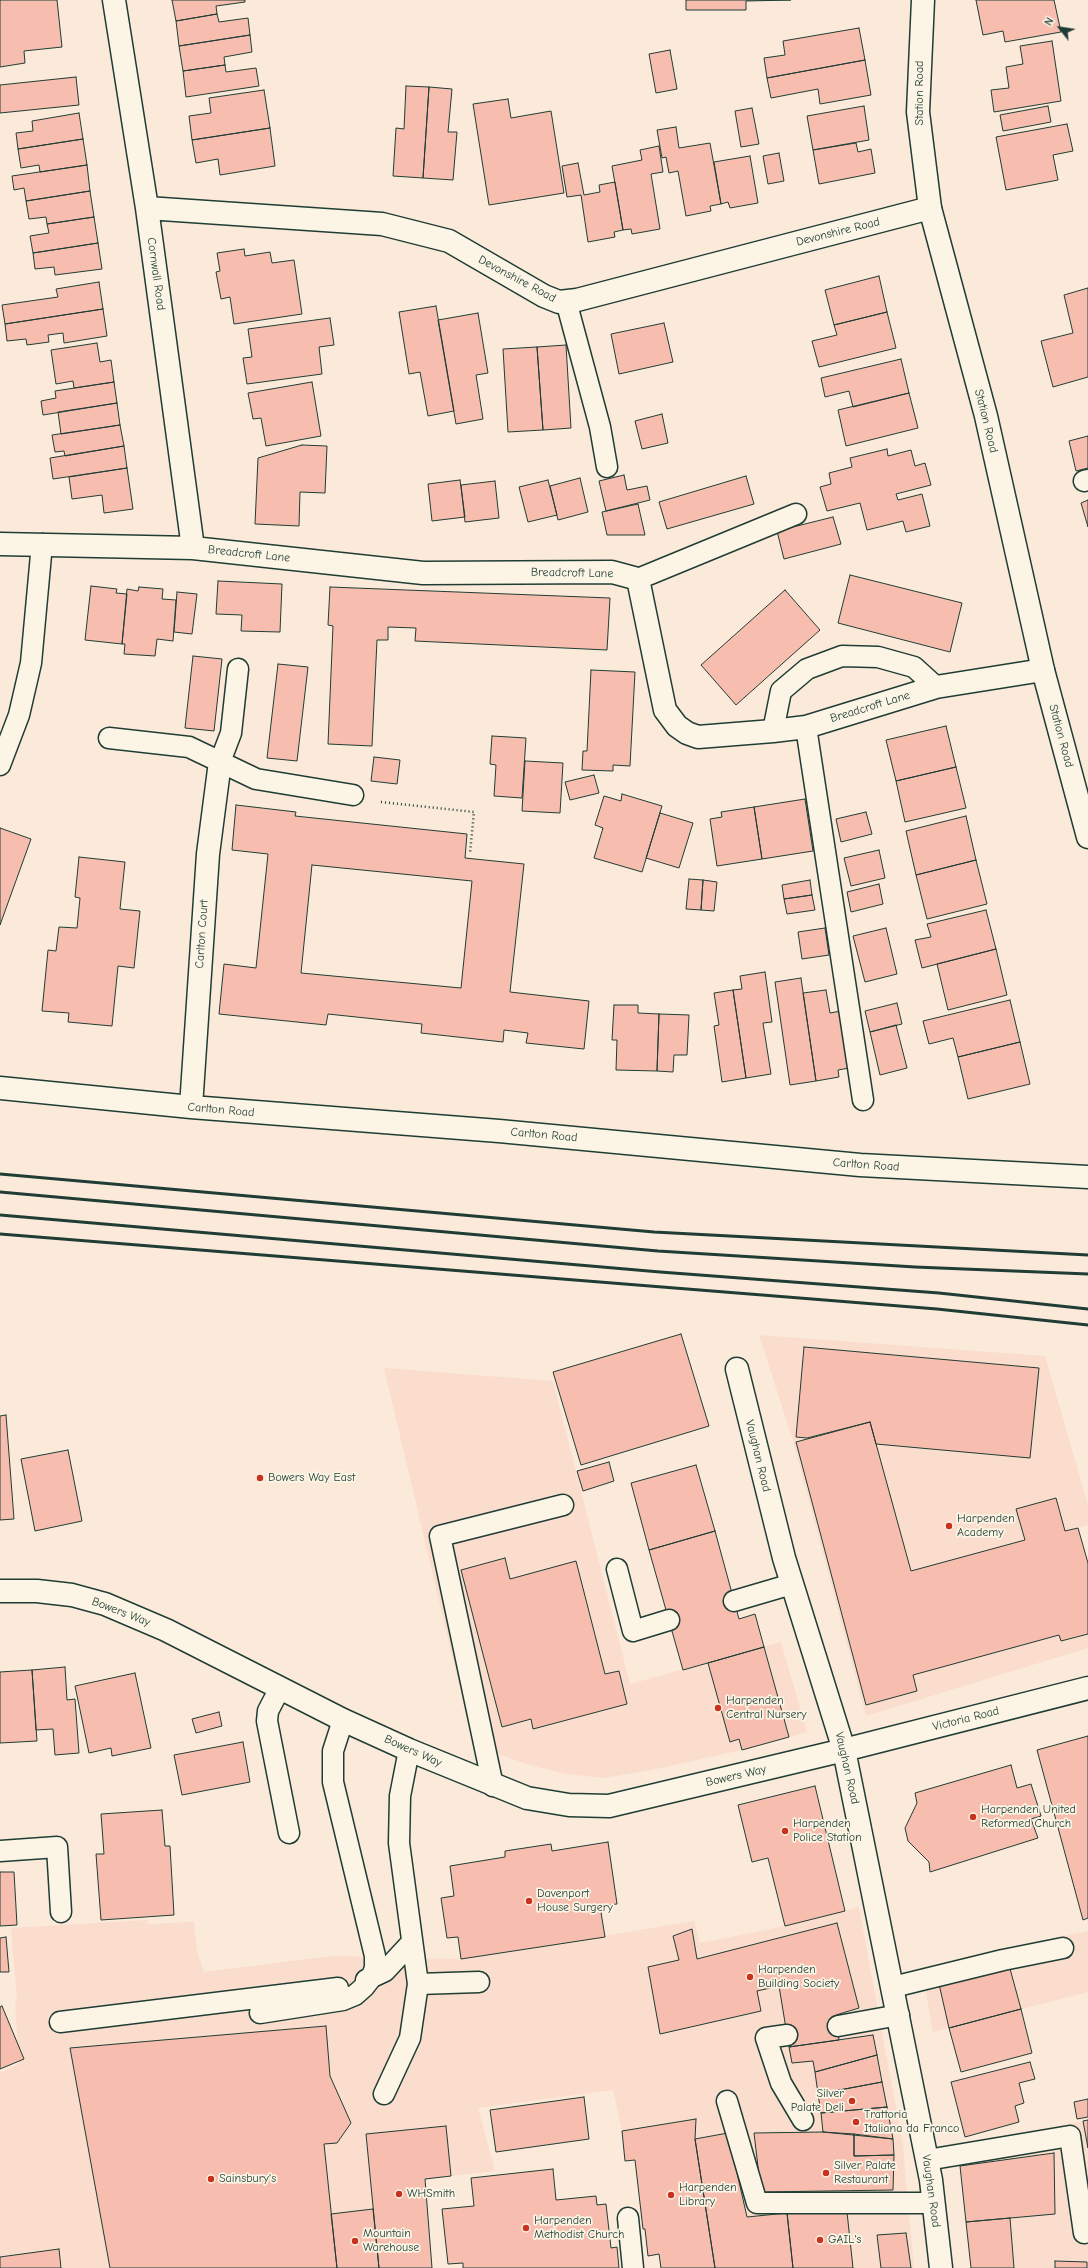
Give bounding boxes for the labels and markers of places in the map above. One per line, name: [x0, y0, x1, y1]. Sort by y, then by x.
place label: Bowers Way East: [268, 1471, 355, 1485]
marker: Bowers Way East: [255, 1473, 265, 1483]
place label: Harpenden Academy: [957, 1512, 1015, 1540]
marker: Harpenden Academy: [944, 1521, 954, 1531]
place label: Harpenden Central Nursery: [726, 1694, 807, 1722]
marker: Harpenden Central Nursery: [713, 1703, 723, 1713]
place label: Harpenden United Reformed Church: [981, 1803, 1076, 1831]
marker: Harpenden United Reformed Church: [968, 1812, 978, 1822]
place label: Harpenden Police Station: [793, 1817, 862, 1845]
marker: Harpenden Police Station: [780, 1826, 790, 1836]
place label: Davenport House Surgery: [537, 1887, 613, 1915]
marker: Davenport House Surgery: [524, 1896, 534, 1906]
place label: Harpenden Building Society: [758, 1963, 839, 1991]
marker: Harpenden Building Society: [745, 1972, 755, 1982]
place label: Silver Palate Deli: [791, 2087, 844, 2115]
marker: Silver Palate Deli: [847, 2096, 857, 2106]
place label: Trattoria Italiana da Franco: [864, 2108, 959, 2136]
marker: Trattoria Italiana da Franco: [851, 2117, 861, 2127]
place label: Silver Palate Restaurant: [834, 2159, 896, 2187]
marker: Silver Palate Restaurant: [821, 2168, 831, 2178]
place label: Sainsbury's: [219, 2172, 276, 2186]
marker: Sainsbury's: [206, 2174, 216, 2184]
place label: Harpenden Library: [679, 2181, 737, 2209]
place label: WHSmith: [407, 2187, 455, 2201]
marker: WHSmith: [394, 2189, 404, 2199]
marker: Harpenden Library: [666, 2190, 676, 2200]
place label: Harpenden Methodist Church: [534, 2214, 624, 2242]
marker: Harpenden Methodist Church: [521, 2223, 531, 2233]
place label: Mountain Warehouse: [363, 2227, 419, 2255]
place label: GAIL's: [828, 2233, 862, 2247]
marker: GAIL's: [815, 2235, 825, 2245]
marker: Mountain Warehouse: [350, 2236, 360, 2246]

